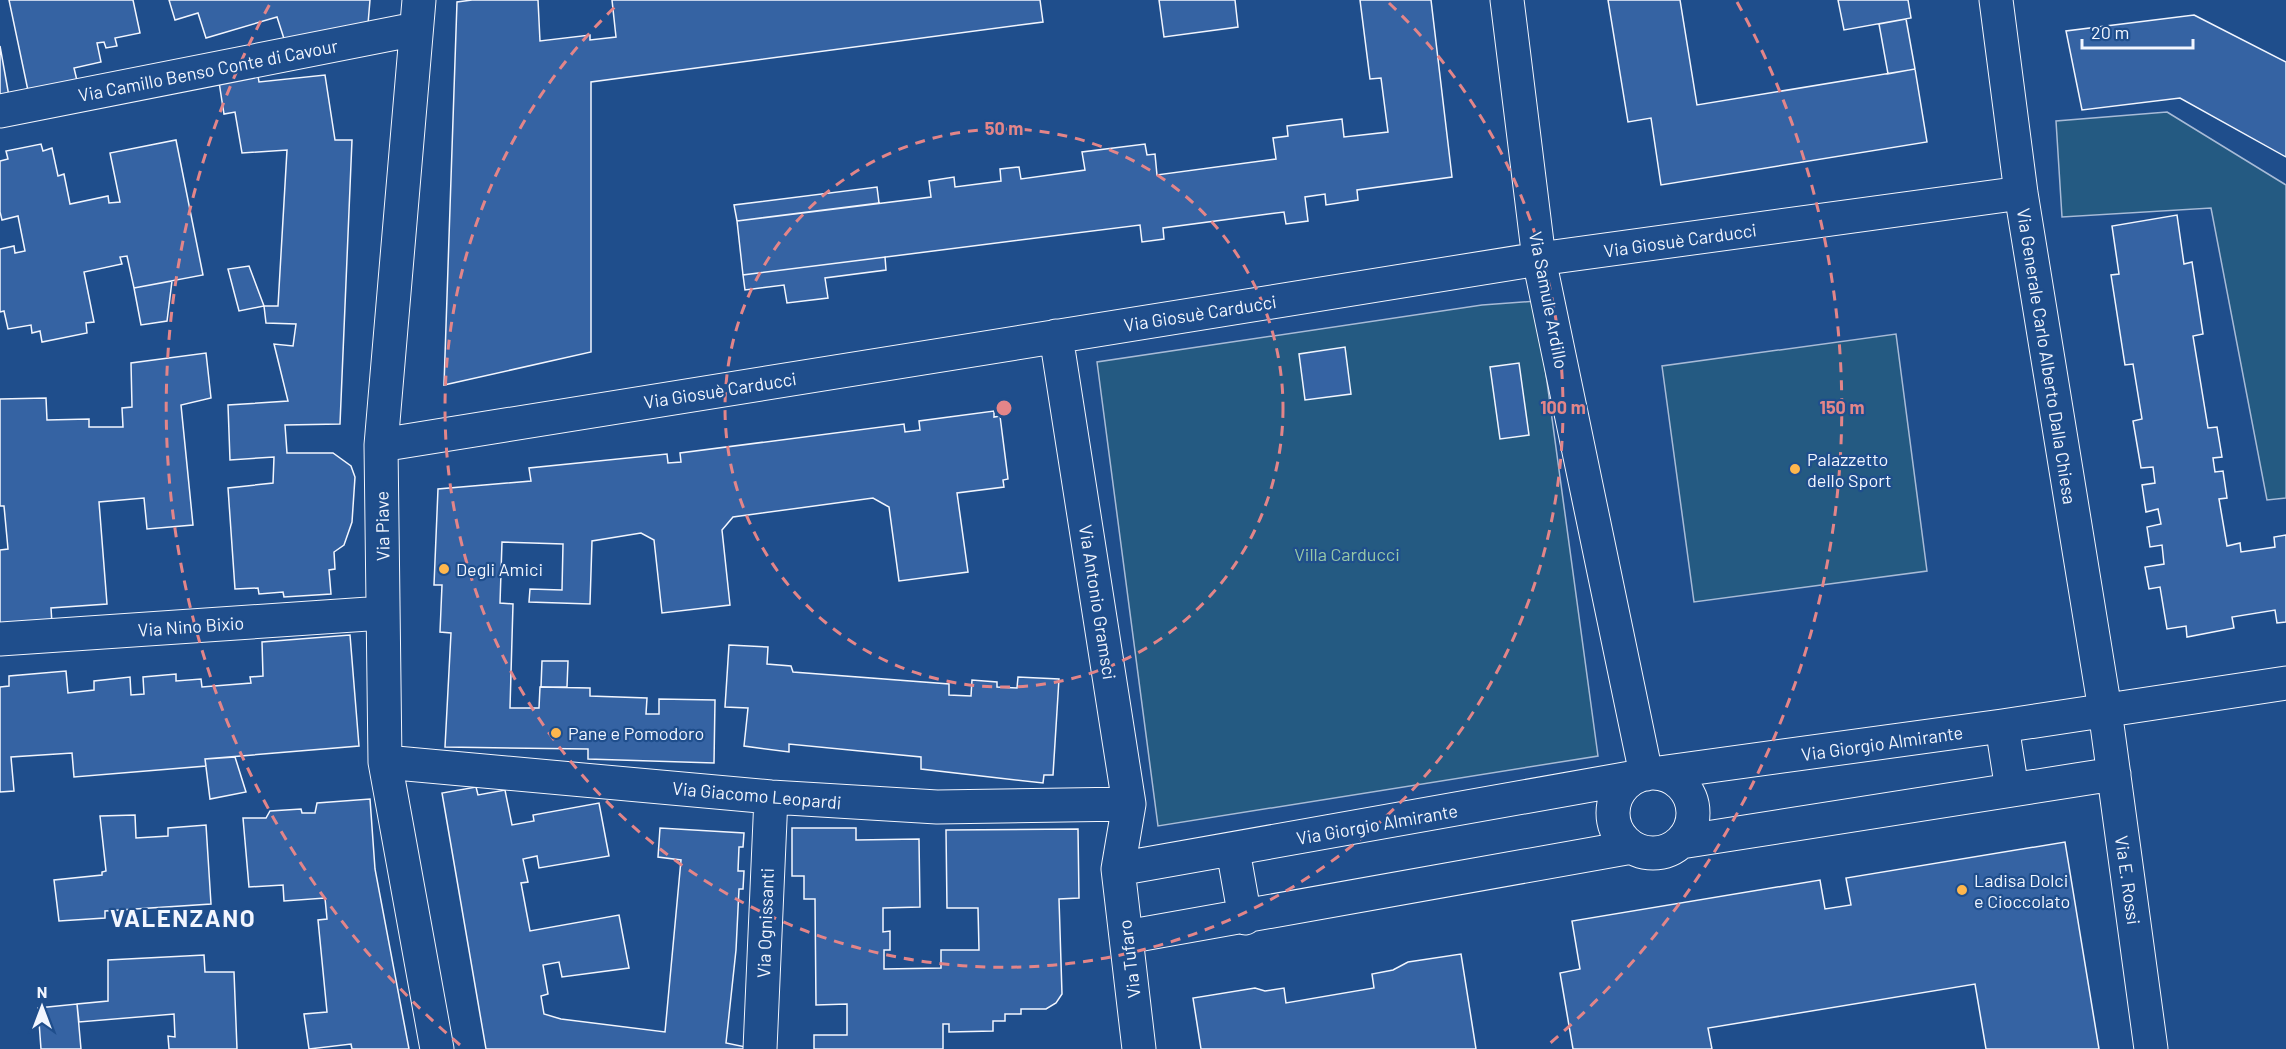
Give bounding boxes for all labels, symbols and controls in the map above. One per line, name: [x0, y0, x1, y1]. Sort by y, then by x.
scale bar: [2082, 12, 2193, 50]
text: 20 m: [2091, 21, 2129, 43]
street label: Via Camillo Benso Conte di Cavour: [76, 34, 340, 106]
text: 50 m: [985, 117, 1023, 139]
street label: Via Generale Carlo Alberto Dalla Chiesa: [2013, 206, 2081, 506]
street label: Via Giosuè Carducci: [1602, 218, 1758, 262]
street label: Via Samule Ardillo: [1525, 229, 1573, 371]
street label: Via Giosuè Carducci: [1122, 290, 1278, 336]
street label: Via Giosuè Carducci: [642, 367, 798, 413]
text: 100 m: [1540, 396, 1586, 418]
text: 150 m: [1820, 396, 1864, 418]
centre of rings: [994, 398, 1014, 418]
place label: Palazzetto dello Sport: [1807, 448, 1892, 491]
marker: Palazzetto dello Sport: [1788, 462, 1802, 476]
street label: Via Piave: [370, 491, 394, 561]
street label: Via Antonio Gramsci: [1075, 523, 1121, 681]
park label: Villa Carducci: [1294, 543, 1400, 565]
place label: Degli Amici: [456, 558, 543, 580]
marker: Degli Amici: [437, 562, 451, 576]
street label: Via Nino Bixio: [137, 611, 245, 641]
street label: Via Giorgio Almirante: [1800, 721, 1964, 765]
place label: Pane e Pomodoro: [568, 722, 704, 744]
marker: Pane e Pomodoro: [549, 726, 563, 740]
street label: Via Giacomo Leopardi: [671, 777, 843, 813]
street label: Via Giorgio Almirante: [1295, 799, 1459, 849]
street label: Via E. Rossi: [2111, 834, 2145, 926]
street label: Via Ognissanti: [752, 868, 778, 978]
place label: Ladisa Dolci e Cioccolato: [1974, 869, 2070, 912]
marker: Ladisa Dolci e Cioccolato: [1955, 883, 1969, 897]
district label: VALENZANO: [110, 903, 256, 932]
street label: Via Tufaro: [1113, 919, 1145, 999]
north arrow: [12, 977, 72, 1037]
text: N: [37, 982, 47, 1001]

